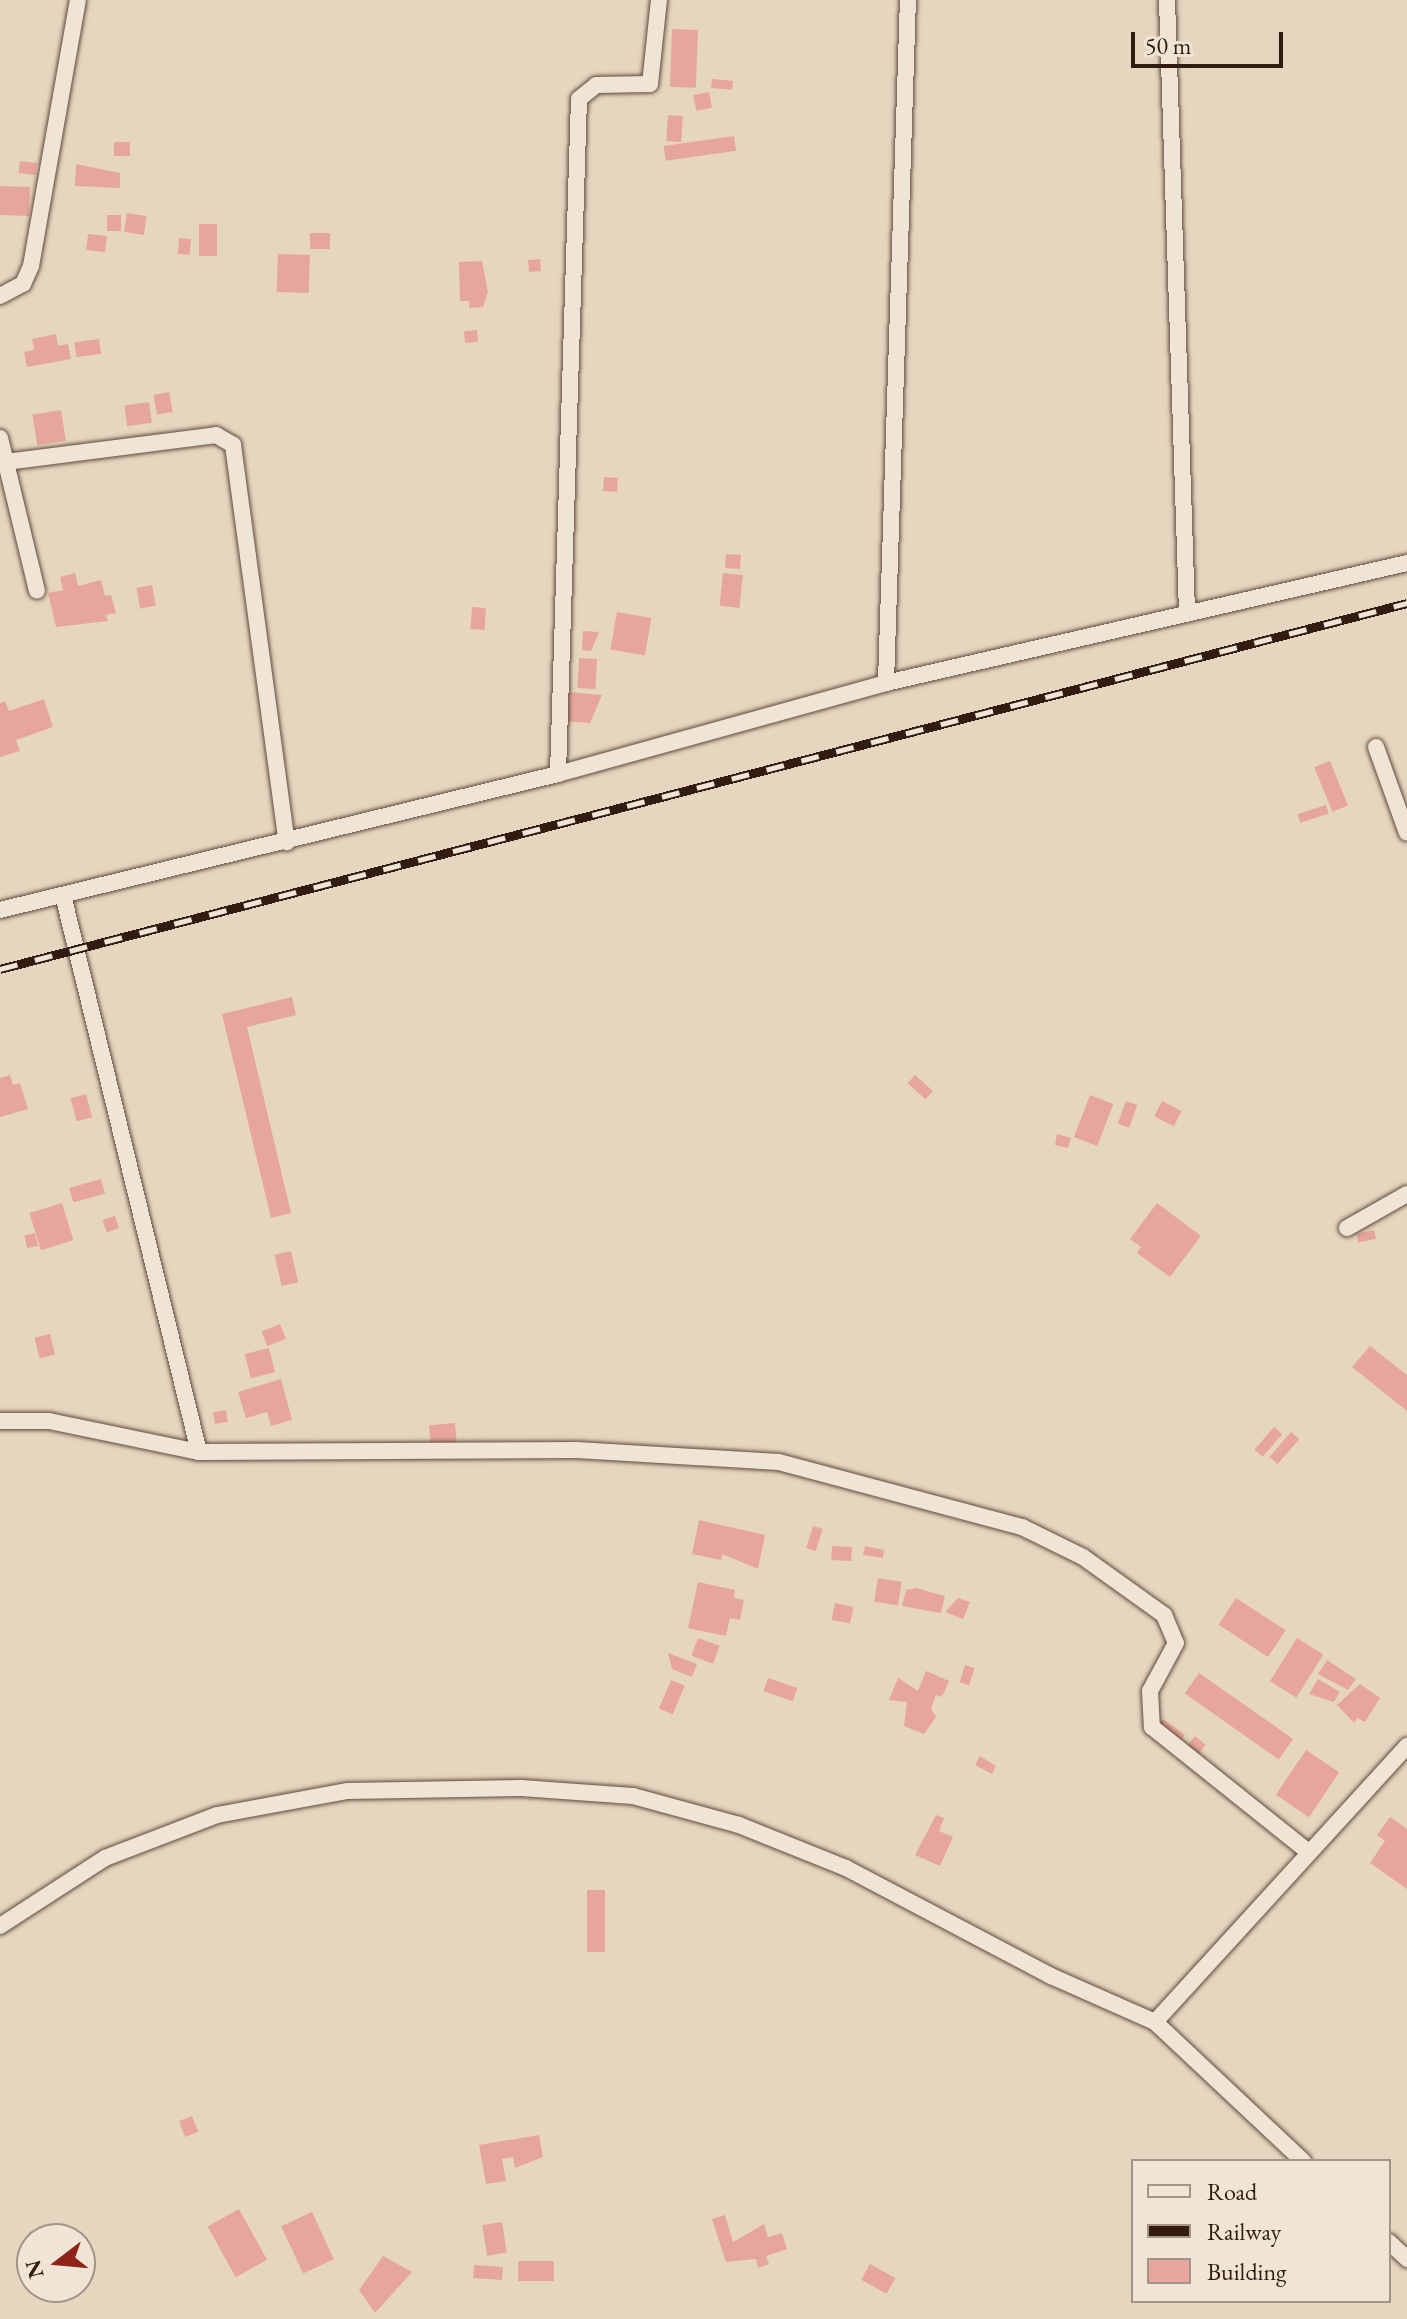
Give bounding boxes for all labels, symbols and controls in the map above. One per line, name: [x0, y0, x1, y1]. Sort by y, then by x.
scale bar: [1135, 16, 1287, 66]
text: 50 m: [1145, 30, 1192, 61]
legend: [1131, 2159, 1391, 2303]
text: Road: [1207, 2176, 1257, 2207]
text: Railway: [1207, 2216, 1281, 2247]
north arrow: [16, 2223, 96, 2303]
text: Building: [1207, 2256, 1287, 2287]
text: N: [18, 2257, 51, 2282]

